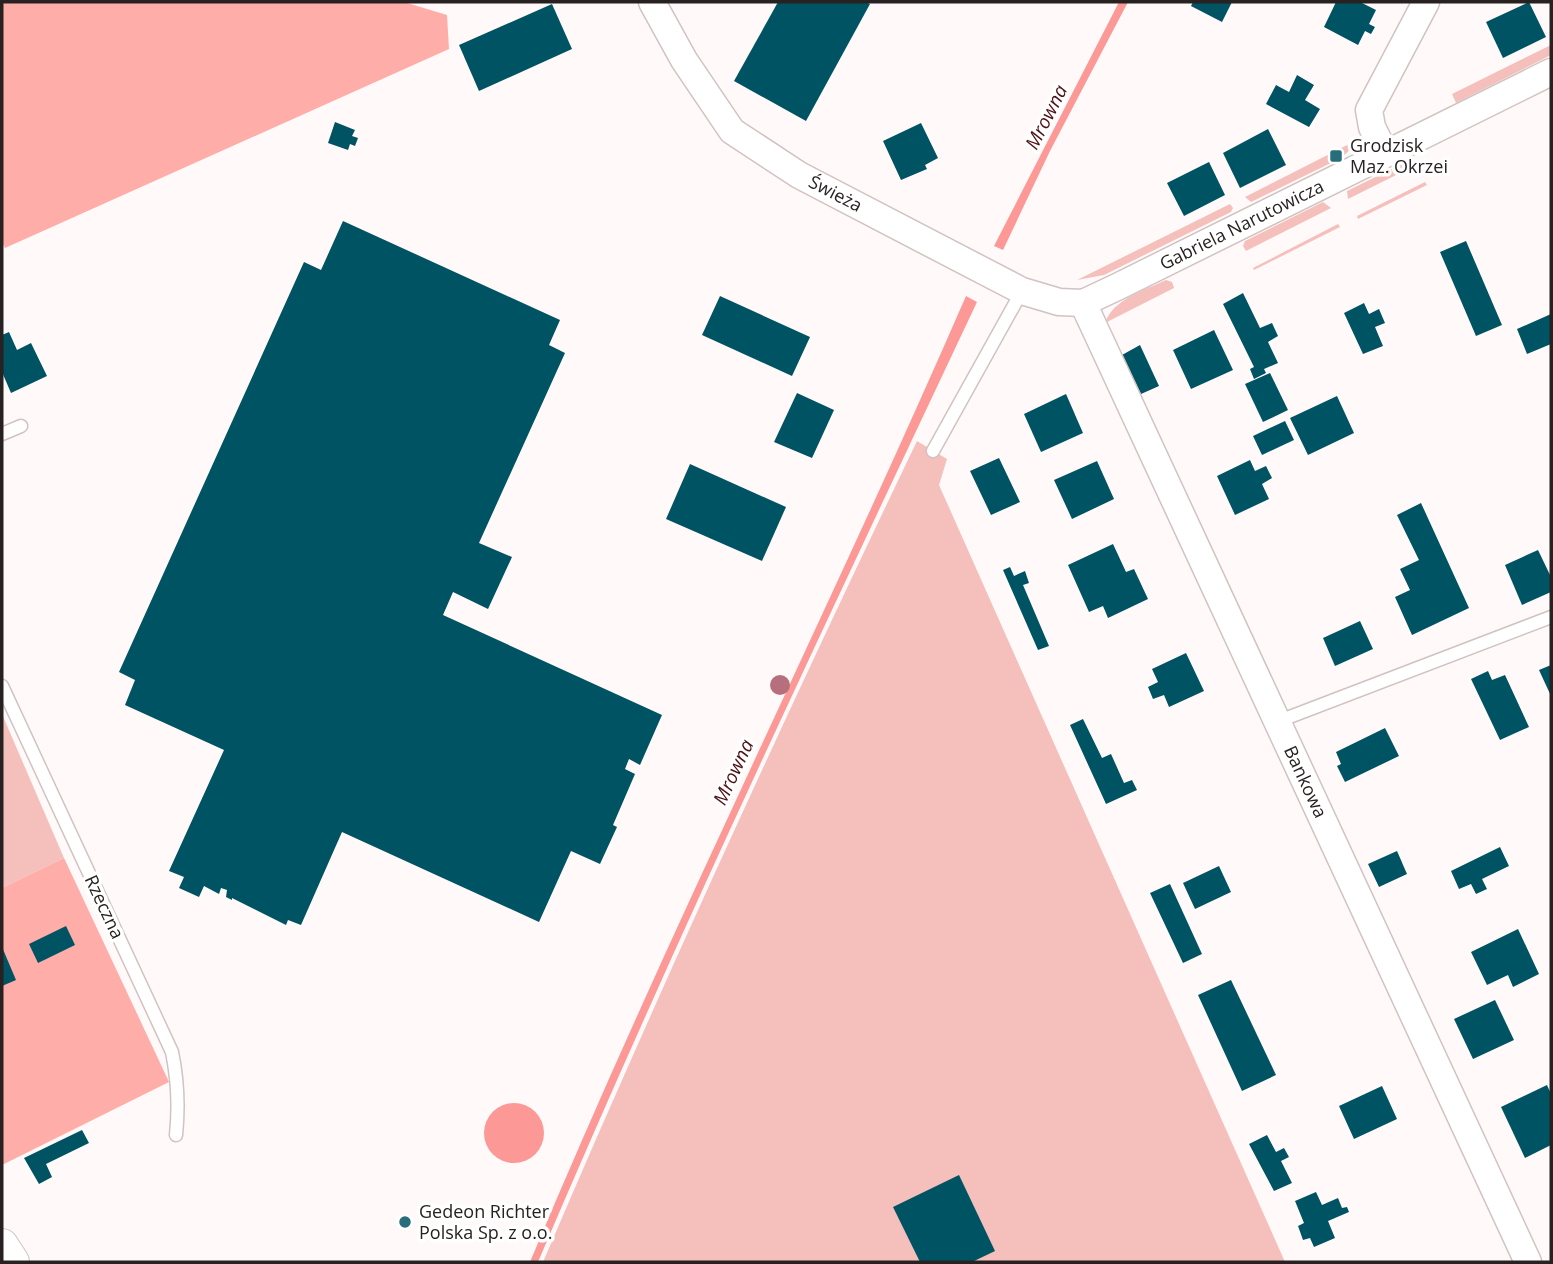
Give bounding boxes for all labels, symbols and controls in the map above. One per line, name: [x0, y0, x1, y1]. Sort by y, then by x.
water label: Mrowna: [1019, 80, 1073, 154]
place label: Grodzisk Maz. Okrzei: [1350, 133, 1448, 178]
marker: Grodzisk Maz. Okrzei: [1328, 148, 1344, 164]
street label: Świeża: [805, 169, 867, 217]
street label: Gabriela Narutowicza: [1155, 174, 1327, 275]
water label: Mrowna: [707, 735, 760, 809]
street label: Bankowa: [1279, 742, 1333, 821]
street label: Rzeczna: [80, 871, 130, 942]
place label: Gedeon Richter Polska Sp. z o.o.: [419, 1199, 552, 1244]
marker: Gedeon Richter Polska Sp. z o.o.: [397, 1214, 413, 1230]

